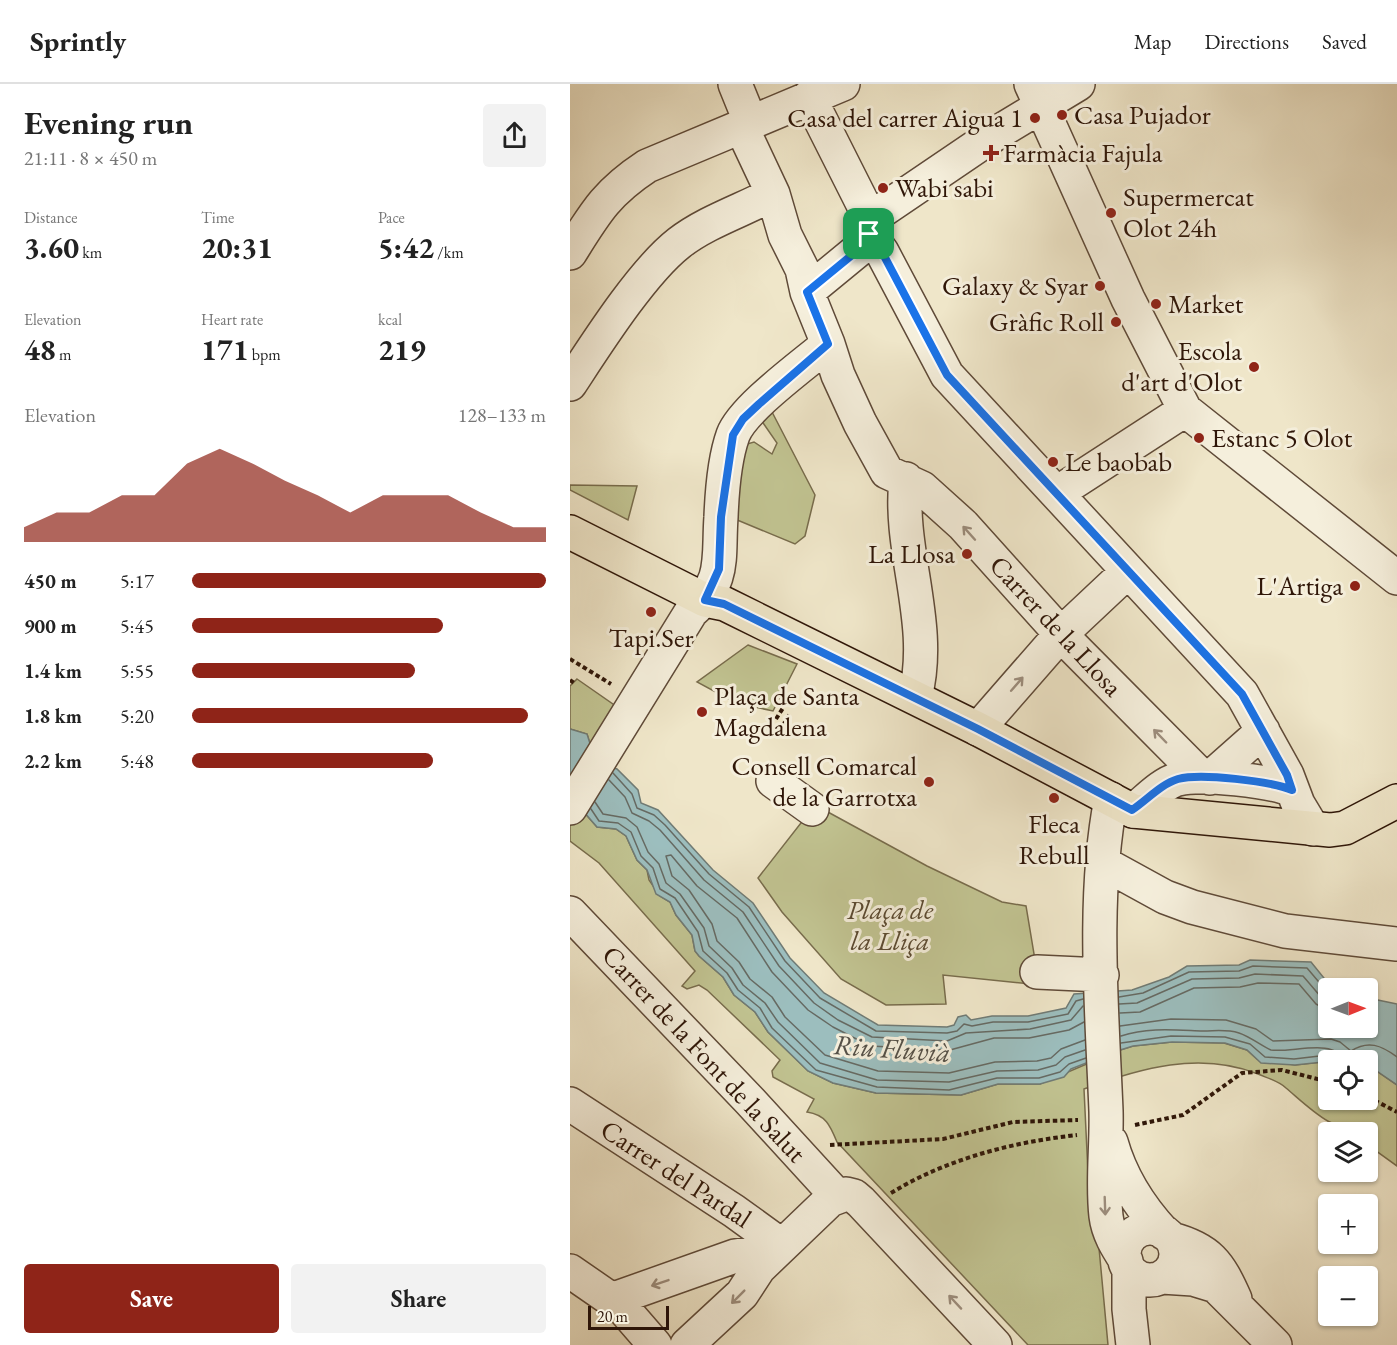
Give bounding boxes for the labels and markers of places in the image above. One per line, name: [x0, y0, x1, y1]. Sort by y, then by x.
place label: Casa Pujador: [1074, 97, 1211, 132]
place label: Casa del carrer Aigua 1: [787, 100, 1023, 135]
marker: Casa Pujador: [1055, 108, 1069, 122]
marker: Casa del carrer Aigua 1: [1028, 111, 1042, 125]
place label: Farmàcia Fajula: [1003, 135, 1163, 170]
marker: Farmàcia Fajula: [984, 146, 998, 160]
place label: Wabi sabi: [895, 170, 994, 205]
place label: Supermercat Olot 24h: [1123, 179, 1254, 245]
marker: Wabi sabi: [876, 181, 890, 195]
marker: Supermercat Olot 24h: [1104, 206, 1118, 220]
pin: [843, 208, 894, 259]
place label: Galaxy & Syar: [942, 268, 1088, 303]
marker: Galaxy & Syar: [1093, 279, 1107, 293]
place label: Market: [1168, 286, 1244, 321]
marker: Market: [1149, 297, 1163, 311]
place label: Gràfic Roll: [989, 304, 1104, 339]
marker: Gràfic Roll: [1109, 315, 1123, 329]
place label: Escola d'art d'Olot: [1121, 333, 1243, 399]
marker: Escola d'art d'Olot: [1247, 360, 1261, 374]
place label: Estanc 5 Olot: [1211, 420, 1353, 455]
marker: Estanc 5 Olot: [1192, 431, 1206, 445]
place label: Le baobab: [1065, 444, 1172, 479]
marker: Le baobab: [1046, 455, 1060, 469]
place label: La Llosa: [868, 536, 955, 571]
marker: La Llosa: [960, 547, 974, 561]
place label: L'Artiga: [1257, 568, 1343, 603]
marker: L'Artiga: [1348, 579, 1362, 593]
marker: Tapi.Ser: [644, 605, 658, 619]
place label: Tapi.Ser: [609, 620, 693, 655]
place label: Plaça de Santa Magdalena: [714, 678, 860, 744]
marker: Plaça de Santa Magdalena: [695, 705, 709, 719]
place label: Consell Comarcal de la Garrotxa: [731, 748, 917, 814]
marker: Consell Comarcal de la Garrotxa: [922, 775, 936, 789]
marker: Fleca Rebull: [1047, 791, 1061, 805]
place label: Fleca Rebull: [1019, 806, 1089, 872]

